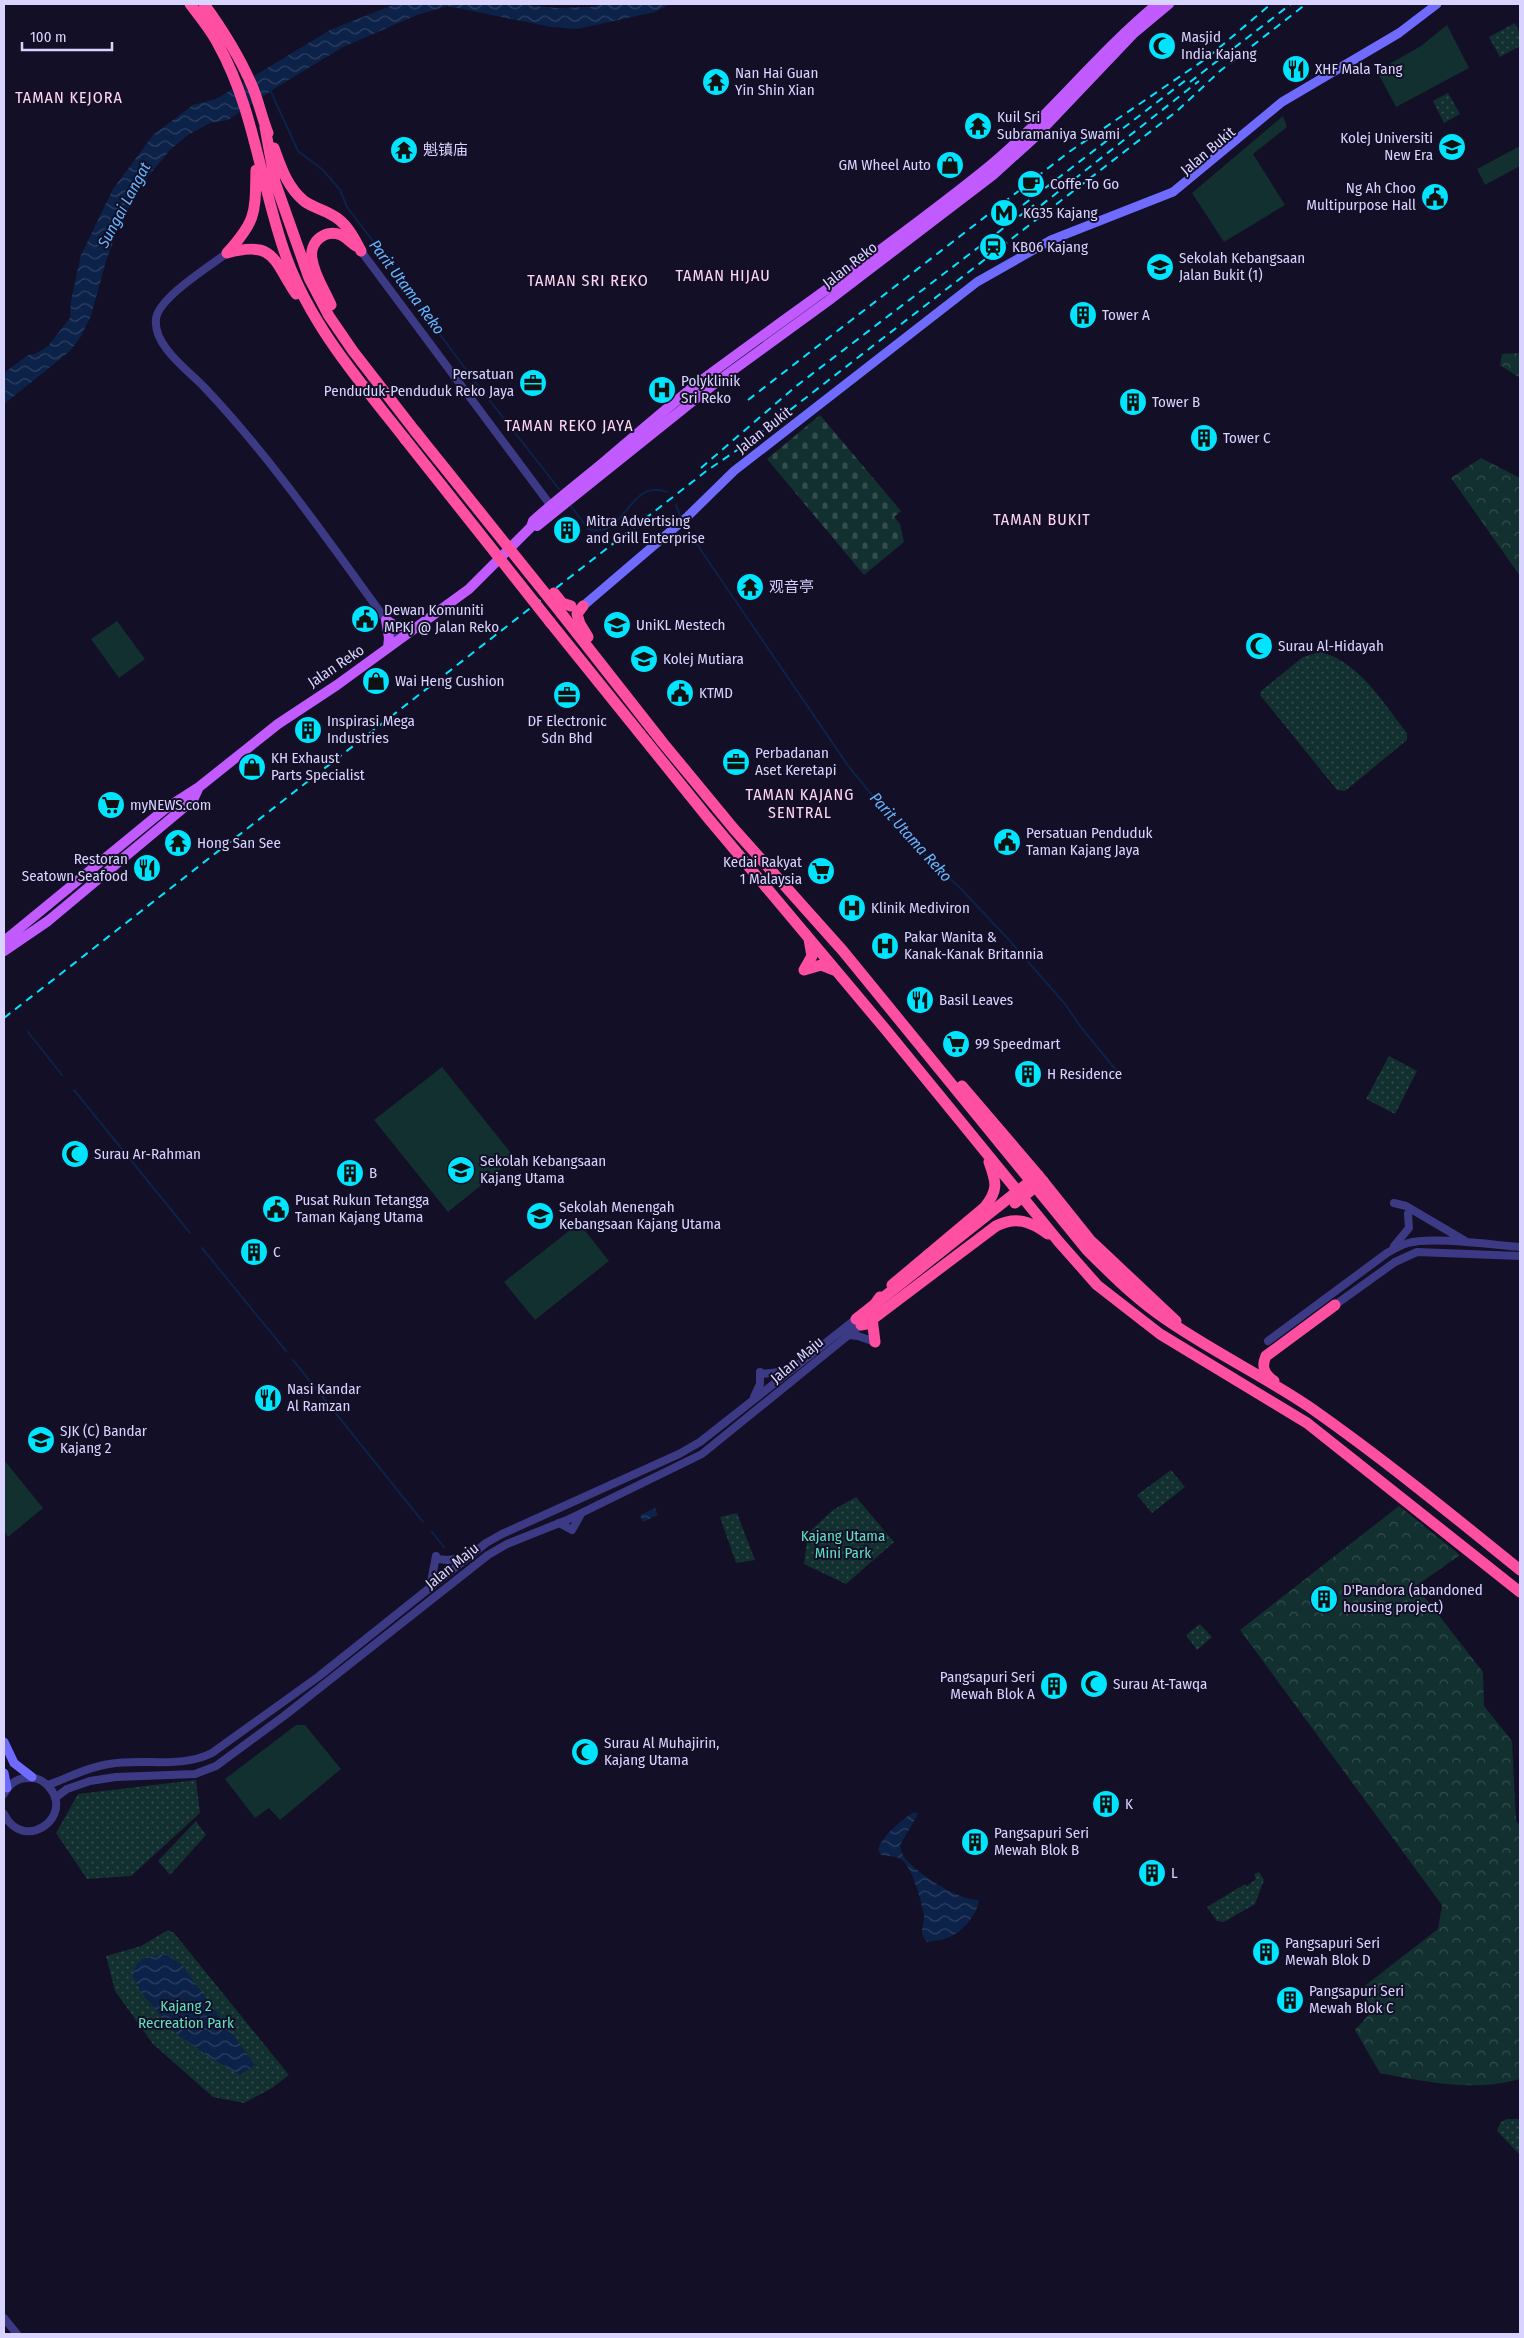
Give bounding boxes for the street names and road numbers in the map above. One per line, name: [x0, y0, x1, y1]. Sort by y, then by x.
street label: Jalan Bukit: [1177, 123, 1239, 179]
street label: Jalan Reko: [819, 238, 881, 292]
street label: Jalan Bukit: [733, 403, 795, 457]
street label: Jalan Reko: [304, 641, 368, 691]
street label: Jalan Maju: [767, 1333, 827, 1387]
street label: Jalan Maju: [422, 1539, 482, 1593]

